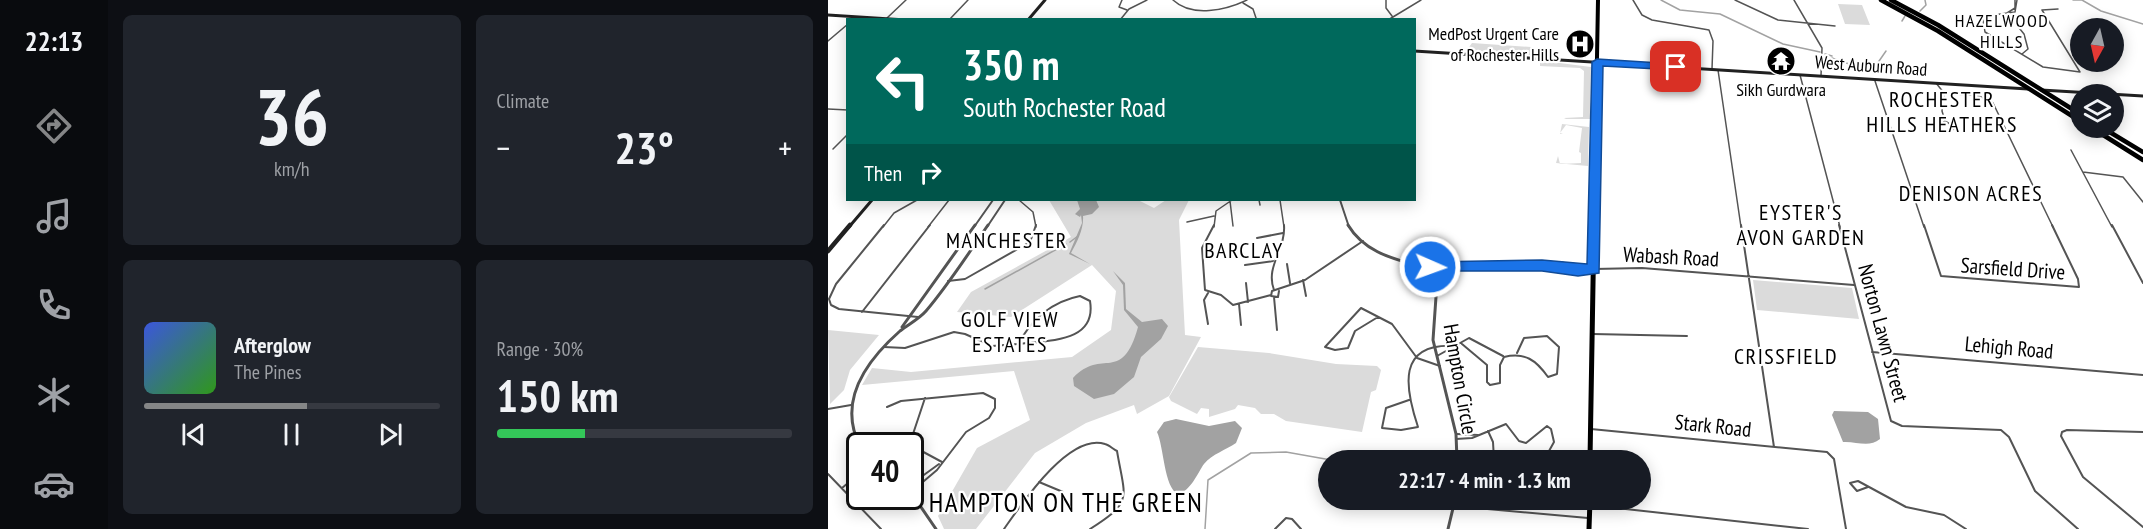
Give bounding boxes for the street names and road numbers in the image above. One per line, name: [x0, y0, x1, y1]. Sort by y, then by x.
street label: West Auburn Road: [1814, 50, 1928, 81]
street label: Wabash Road: [1622, 241, 1720, 272]
street label: Sarsfield Drive: [1960, 251, 2066, 286]
street label: Norton Lawn Street: [1852, 261, 1915, 405]
street label: Hampton Circle: [1437, 322, 1483, 436]
street label: Lehigh Road: [1964, 330, 2054, 365]
street label: Stark Road: [1673, 408, 1753, 443]

